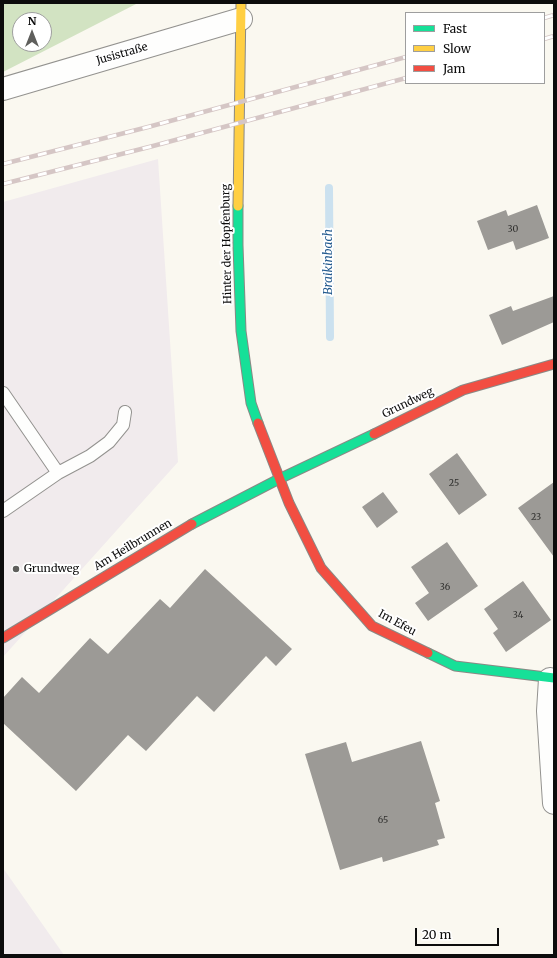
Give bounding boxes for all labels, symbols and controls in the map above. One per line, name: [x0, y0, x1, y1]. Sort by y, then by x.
north arrow: [12, 12, 52, 52]
legend: [405, 12, 545, 84]
text: N: [28, 14, 36, 28]
text: Fast: [443, 21, 467, 36]
street label: Jusistraße: [95, 40, 149, 68]
text: Slow: [443, 41, 471, 56]
text: Jam: [443, 61, 465, 76]
street label: Hinter der Hopfenburg: [219, 184, 235, 304]
house number: 30: [508, 224, 518, 234]
water label: Braikinbach: [322, 229, 336, 295]
street label: Grundweg: [380, 385, 436, 421]
house number: 25: [449, 478, 459, 488]
house number: 23: [531, 512, 541, 522]
street label: Am Heilbrunnen: [92, 517, 174, 573]
place label: Grundweg: [24, 562, 79, 576]
marker: Grundweg: [11, 564, 21, 574]
house number: 36: [440, 582, 450, 592]
street label: Im Efeu: [376, 607, 418, 639]
house number: 34: [513, 610, 523, 620]
house number: 65: [378, 815, 388, 825]
scale bar: [417, 920, 501, 946]
text: 20 m: [422, 927, 451, 942]

